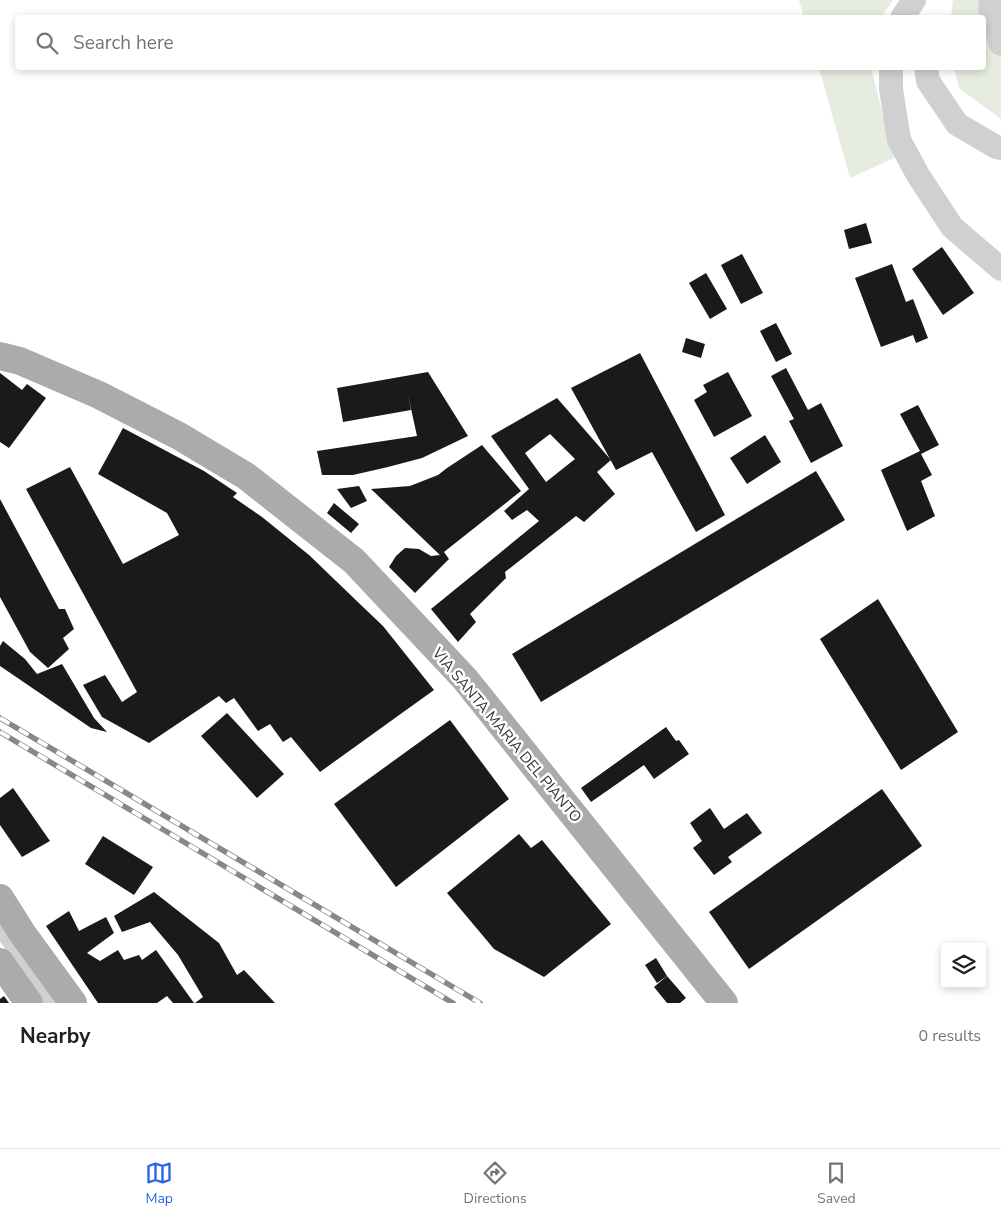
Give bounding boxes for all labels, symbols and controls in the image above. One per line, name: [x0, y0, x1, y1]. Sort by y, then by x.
search box: [15, 15, 986, 70]
icon: search: [33, 29, 61, 57]
text: Search here: [73, 30, 174, 56]
street label: VIA SANTA MARIA DEL PIANTO: [427, 643, 586, 827]
map controls: [941, 943, 986, 988]
button: layers: [941, 943, 986, 988]
text: Nearby: [20, 1022, 90, 1050]
text: 0 results: [919, 1025, 981, 1047]
tab: Map: [145, 1159, 173, 1208]
tab: Directions: [464, 1159, 527, 1208]
tab: Saved: [817, 1159, 856, 1208]

